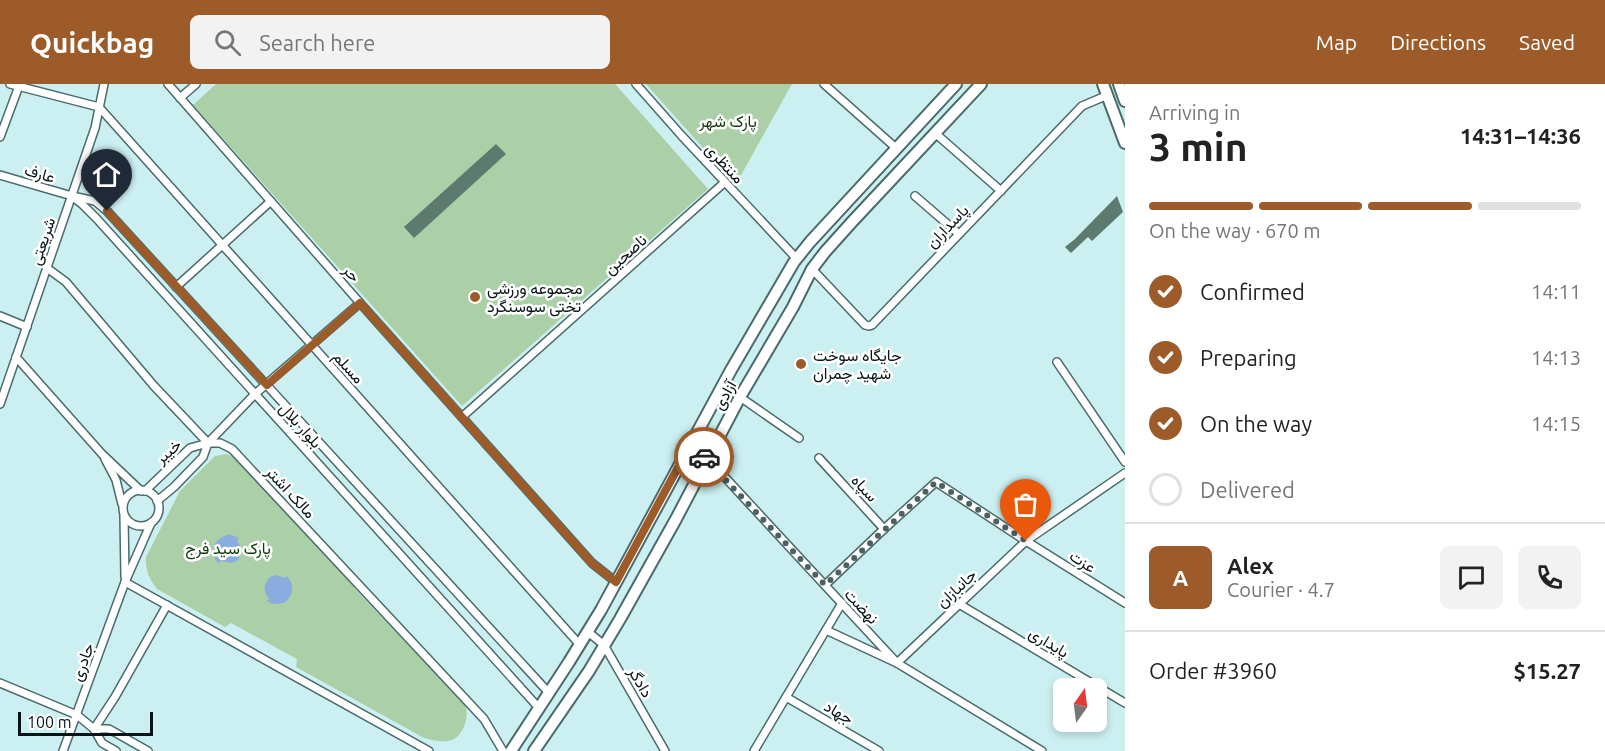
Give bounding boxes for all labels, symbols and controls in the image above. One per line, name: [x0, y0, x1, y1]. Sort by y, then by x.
search box: [190, 15, 610, 69]
icon: search: [211, 26, 244, 59]
text: Quickbag: [30, 27, 154, 58]
text: Search here: [259, 30, 375, 55]
text: Map: [1316, 30, 1357, 54]
text: Directions: [1390, 30, 1486, 54]
text: Saved: [1519, 30, 1575, 54]
text: Arriving in: [1149, 101, 1240, 124]
park label: پارک شهر: [698, 112, 757, 133]
text: 14:31–14:36: [1460, 123, 1581, 148]
text: 3 min: [1149, 125, 1248, 168]
street label: منتظری: [701, 139, 748, 188]
pin: [81, 149, 132, 211]
icon: home: [90, 158, 123, 191]
street label: عارف: [22, 160, 57, 188]
street label: پاسداران: [922, 201, 974, 253]
street label: شریعتی: [26, 215, 60, 268]
text: On the way · 670 m: [1149, 219, 1321, 242]
street label: ناصحین: [600, 230, 651, 279]
street label: حر: [337, 260, 365, 287]
icon: check: [1149, 275, 1182, 308]
place label: مجموعه ورزشی تختی سوسنگرد: [487, 279, 583, 317]
text: Confirmed: [1200, 279, 1305, 304]
text: 14:11: [1531, 280, 1581, 303]
marker: مجموعه ورزشی تختی سوسنگرد: [468, 290, 482, 304]
icon: check: [1149, 341, 1182, 374]
text: Preparing: [1200, 345, 1297, 370]
place label: جایگاه سوخت شهید چمران: [813, 346, 902, 385]
text: 14:13: [1531, 346, 1581, 369]
street label: مسلم: [328, 347, 368, 388]
marker: جایگاه سوخت شهید چمران: [794, 357, 808, 371]
street label: آزادی: [709, 376, 742, 414]
street label: بلوار بلال: [275, 399, 326, 453]
icon: check: [1149, 407, 1182, 440]
text: On the way: [1200, 411, 1312, 436]
text: 14:15: [1531, 412, 1581, 435]
courier: [674, 427, 734, 487]
street label: خیبر: [151, 435, 186, 469]
icon: car: [688, 441, 721, 474]
street label: مالک اشتر: [260, 462, 320, 523]
street label: سپاه: [846, 471, 882, 507]
text: Delivered: [1200, 477, 1295, 502]
pin: [1000, 479, 1051, 541]
icon: bag: [1009, 488, 1042, 521]
park label: پارک سید فرج: [185, 539, 271, 560]
street label: عزت: [1066, 546, 1099, 578]
button: chat: [1440, 546, 1503, 609]
button: phone: [1518, 546, 1581, 609]
text: Alex: [1227, 553, 1274, 578]
street label: جانبازان: [932, 565, 981, 612]
text: A: [1173, 565, 1188, 590]
text: Courier · 4.7: [1227, 578, 1335, 601]
street label: نهضت: [840, 585, 883, 629]
street label: پایداری: [1024, 623, 1072, 663]
street label: جادری: [67, 640, 99, 684]
text: Order #3960: [1149, 658, 1277, 683]
text: $15.27: [1514, 658, 1581, 683]
street label: دادگر: [623, 663, 657, 701]
north arrow: [1053, 678, 1107, 732]
map controls: [1053, 678, 1107, 732]
street label: جهاد: [820, 697, 857, 729]
scale bar: [18, 709, 153, 736]
text: 100 m: [27, 713, 72, 731]

